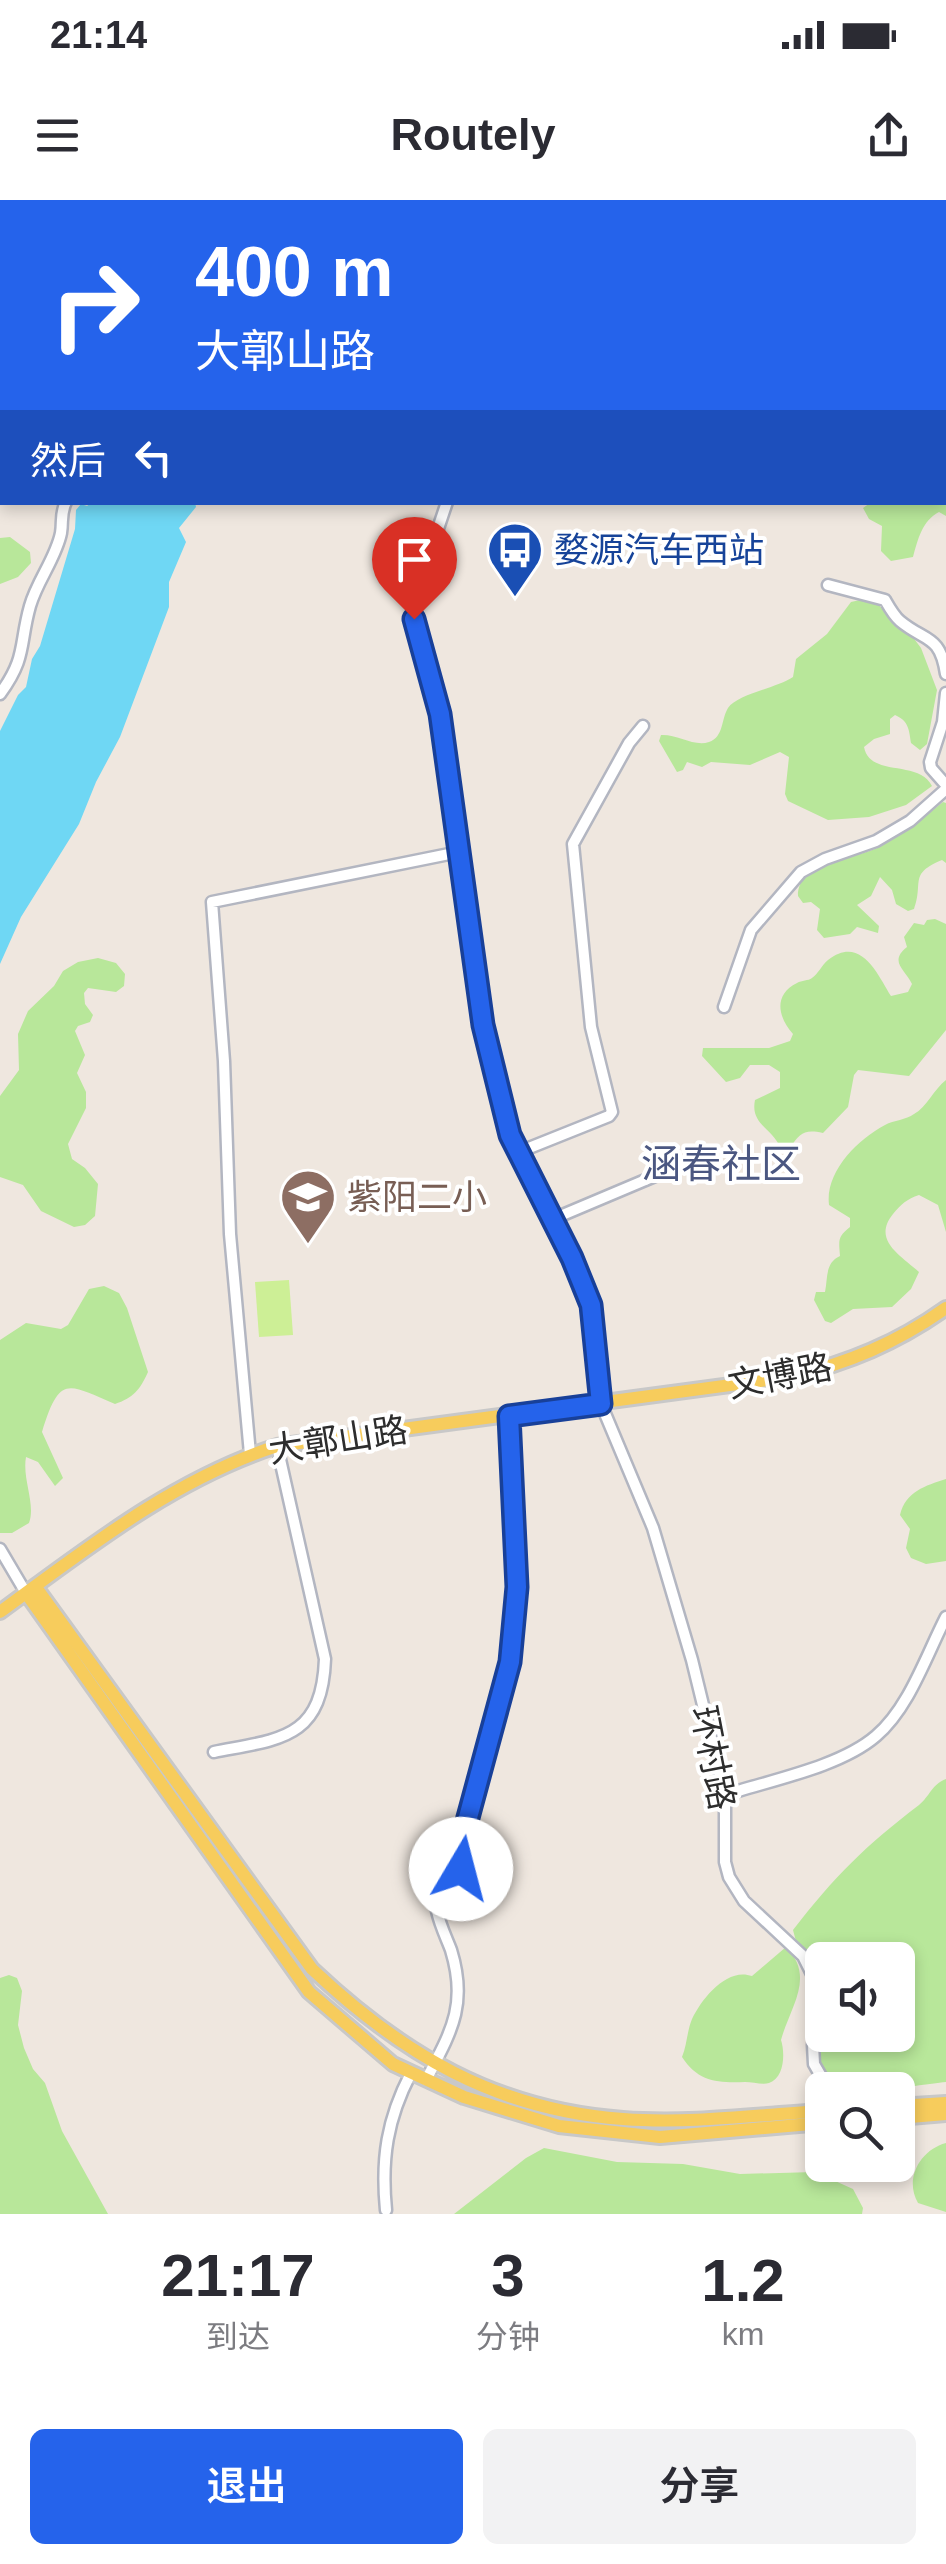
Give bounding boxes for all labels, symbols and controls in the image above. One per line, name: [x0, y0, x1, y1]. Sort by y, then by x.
text: 21:14: [50, 14, 147, 56]
icon: menu: [30, 108, 85, 163]
icon: share: [861, 108, 916, 163]
text: Routely: [390, 109, 556, 160]
text: 400 m: [195, 233, 393, 311]
icon: right: [30, 240, 160, 370]
text: 大鄣山路: [195, 326, 375, 377]
icon: left: [126, 430, 181, 485]
text: 然后: [30, 440, 106, 482]
pin: [372, 517, 457, 620]
bus stop icon: 婺源汽车西站: [485, 520, 545, 599]
place label: 婺源汽车西站: [554, 530, 764, 569]
icon: arrive: [387, 532, 442, 587]
district label: 涵春社区: [641, 1142, 801, 1186]
school or university icon: 紫阳二小: [278, 1167, 338, 1246]
place label: 紫阳二小: [347, 1177, 487, 1216]
street label: 文博路: [725, 1346, 835, 1405]
street label: 大鄣山路: [266, 1409, 410, 1470]
street label: 环村路: [684, 1703, 743, 1813]
position arrow: [409, 1817, 513, 1921]
map controls: [805, 1942, 915, 2182]
button: sound: [805, 1942, 915, 2052]
button: search: [805, 2072, 915, 2182]
text: 21:17: [161, 2242, 315, 2309]
text: 3: [491, 2242, 525, 2309]
text: 1.2: [701, 2247, 785, 2314]
text: km: [722, 2316, 764, 2352]
text: 到达: [206, 2319, 270, 2355]
text: 分钟: [476, 2319, 540, 2355]
button: 退出: [30, 2429, 463, 2544]
button: 分享: [483, 2429, 916, 2544]

